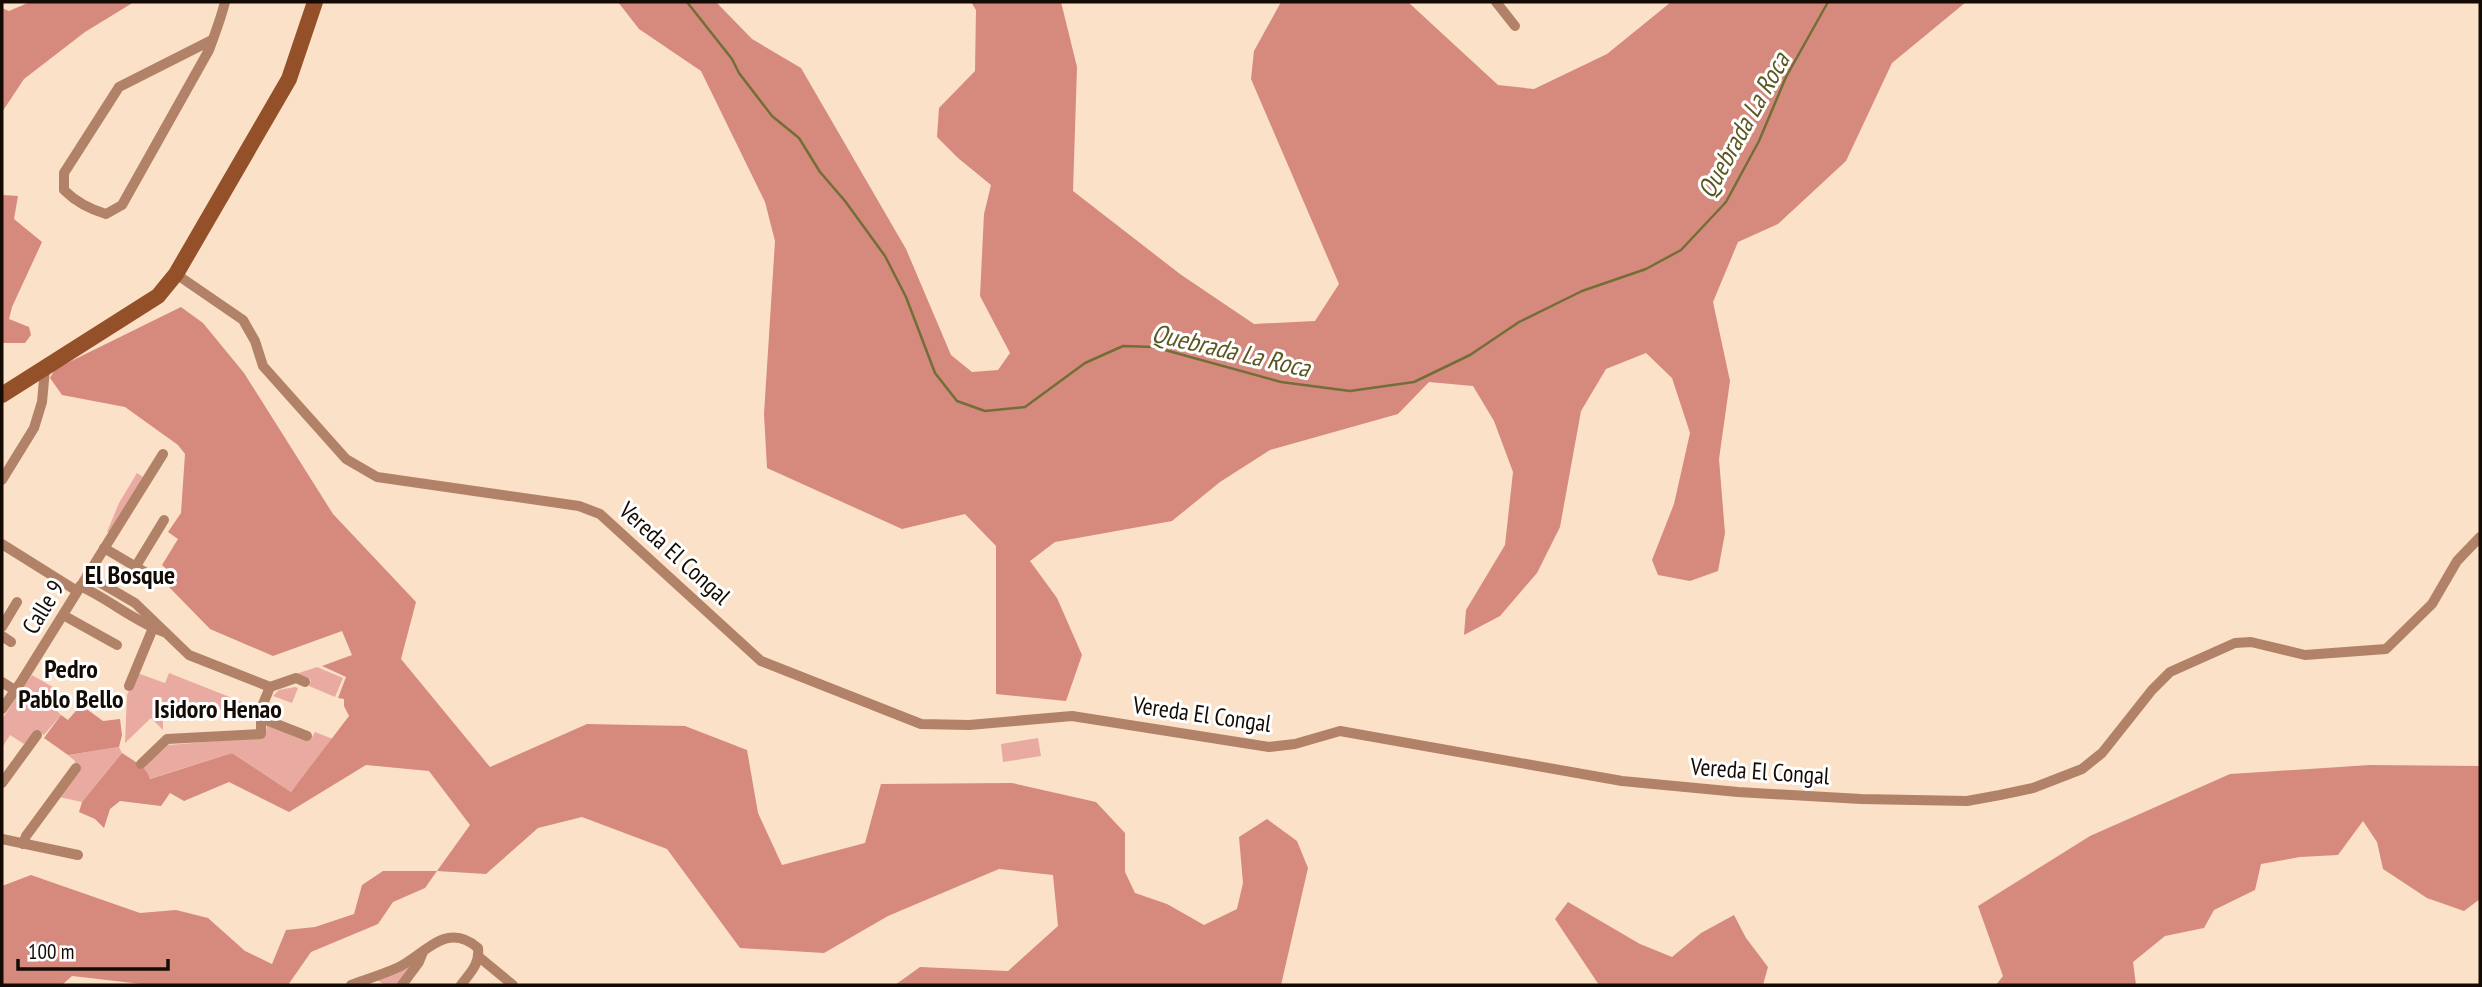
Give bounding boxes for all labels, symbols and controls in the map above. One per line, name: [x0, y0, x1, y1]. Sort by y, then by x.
water label: Quebrada La Roca: [1690, 45, 1797, 203]
water label: Quebrada La Roca: [1149, 316, 1315, 385]
street label: Vereda El Congal: [612, 494, 737, 611]
district label: El Bosque: [85, 558, 175, 591]
street label: Calle 9: [15, 574, 71, 640]
district label: Pedro Pablo Bello: [18, 652, 124, 715]
street label: Vereda El Congal: [1130, 689, 1273, 739]
district label: Isidoro Henao: [154, 692, 282, 725]
street label: Vereda El Congal: [1688, 751, 1831, 791]
scale bar: [18, 928, 168, 972]
text: 100 m: [28, 938, 74, 965]

